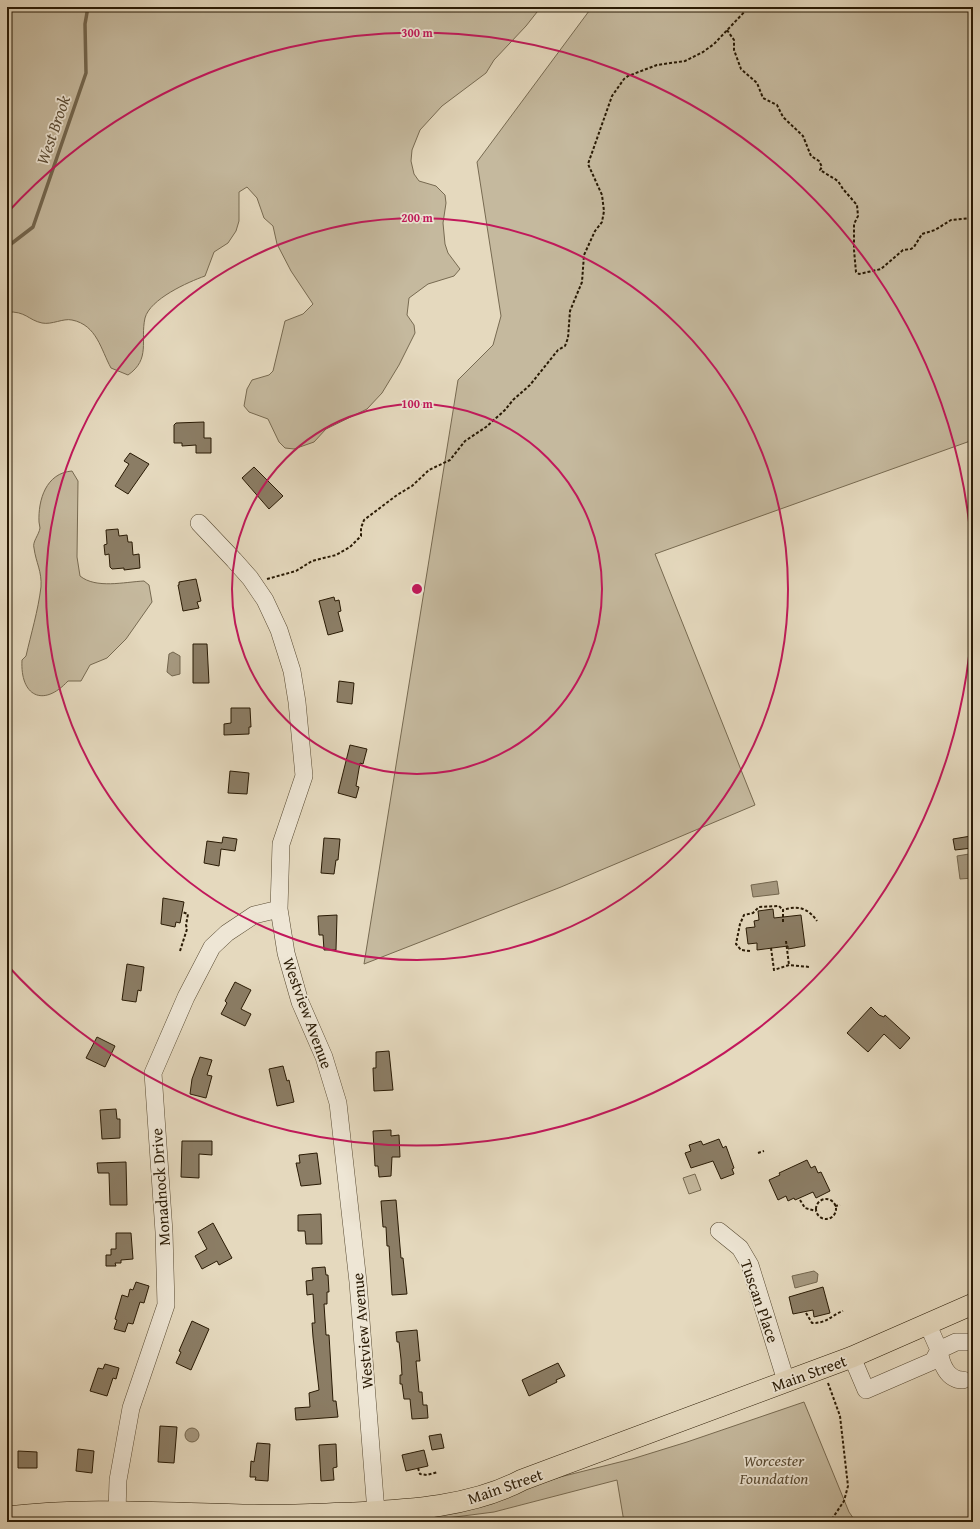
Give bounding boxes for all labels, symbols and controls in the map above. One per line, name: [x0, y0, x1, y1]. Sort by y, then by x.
text: 300 m: [401, 24, 434, 41]
water label: West Brook: [29, 92, 76, 168]
text: 200 m: [401, 209, 434, 226]
text: 100 m: [401, 395, 434, 412]
centre of rings: [410, 582, 424, 596]
street label: Westview Avenue: [277, 954, 339, 1072]
street label: Monadnock Drive: [144, 1127, 176, 1247]
street label: Tuscan Place: [735, 1256, 785, 1346]
street label: Westview Avenue: [345, 1272, 379, 1390]
street label: Main Street: [768, 1348, 850, 1398]
park label: Worcester Foundation: [739, 1448, 808, 1490]
street label: Main Street: [464, 1462, 546, 1510]

